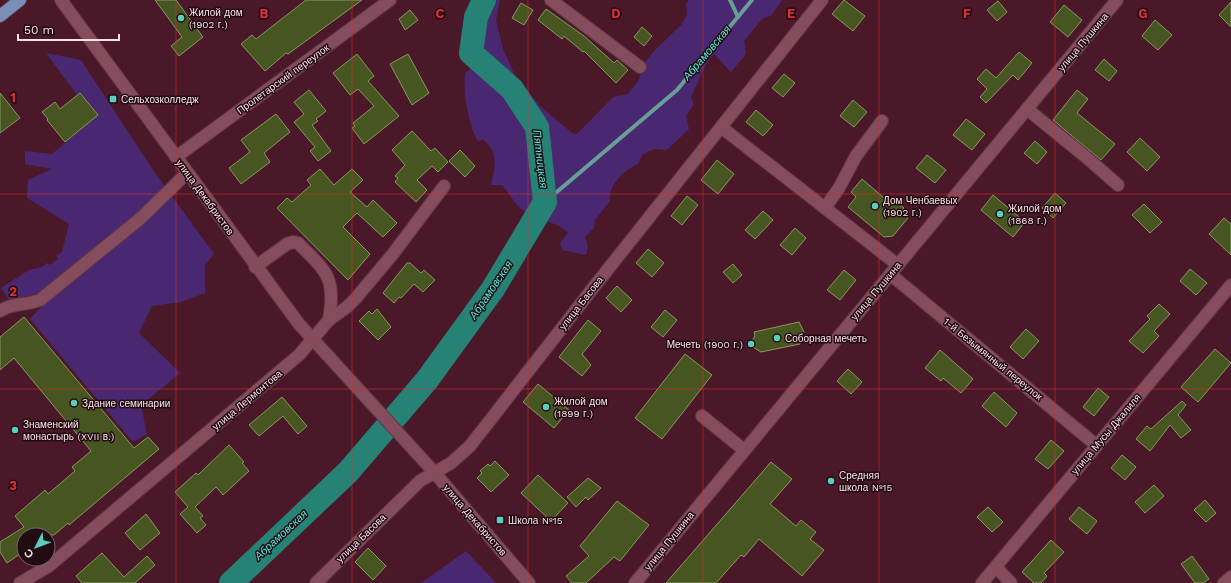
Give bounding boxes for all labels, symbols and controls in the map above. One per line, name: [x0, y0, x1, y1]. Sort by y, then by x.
text: B: [260, 6, 269, 21]
text: C: [436, 6, 445, 21]
text: D: [611, 6, 621, 21]
text: E: [787, 6, 795, 21]
text: F: [963, 6, 971, 21]
text: G: [1138, 6, 1148, 21]
place label: Жилой дом (1902 г.): [189, 7, 243, 30]
street label: улица Пушкина: [1056, 10, 1111, 73]
marker: Жилой дом (1902 г.): [176, 13, 186, 23]
scale bar: [18, 16, 119, 42]
text: 50 m: [24, 23, 54, 37]
water label: Абрамовская: [680, 23, 734, 84]
street label: Пролетарский переулок: [235, 41, 332, 116]
text: 1: [10, 90, 16, 105]
marker: Сельхозколледж: [108, 94, 118, 104]
place label: Сельхозколледж: [121, 94, 199, 105]
water label: Пятницкая: [530, 129, 550, 189]
street label: улица Декабристов: [174, 157, 236, 237]
place label: Дом Ченбаевых (1902 г.): [883, 195, 958, 218]
marker: Дом Ченбаевых (1902 г.): [870, 201, 880, 211]
place label: Жилой дом (1868 г.): [1008, 203, 1062, 226]
marker: Жилой дом (1868 г.): [995, 209, 1005, 219]
water label: Абрамовская: [466, 258, 515, 322]
street label: улица Пушкина: [849, 259, 904, 322]
street label: улица Басова: [557, 274, 605, 332]
text: 2: [9, 284, 17, 299]
street label: 1-й Безымянный переулок: [941, 316, 1045, 403]
marker: Соборная мечеть: [772, 333, 782, 343]
place label: Соборная мечеть: [785, 333, 867, 344]
place label: Мечеть (1900 г.): [667, 339, 743, 350]
marker: Мечеть (1900 г.): [746, 339, 756, 349]
street label: улица Лермонтова: [210, 367, 284, 432]
street label: улица Мусы Джалиля: [1069, 392, 1143, 476]
place label: Жилой дом (1899 г.): [554, 396, 608, 419]
marker: Здание семинарии: [69, 398, 79, 408]
place label: Здание семинарии: [82, 398, 170, 409]
marker: Жилой дом (1899 г.): [541, 402, 551, 412]
place label: Знаменский монастырь (XVII в.): [23, 419, 114, 442]
marker: Знаменский монастырь (XVII в.): [10, 425, 20, 435]
place label: Средняя школа №15: [839, 470, 892, 493]
marker: Средняя школа №15: [826, 476, 836, 486]
text: 3: [9, 478, 17, 493]
street label: улица Декабристов: [441, 482, 509, 558]
water label: Абрамовская: [251, 507, 310, 563]
street label: улица Пушкина: [642, 509, 696, 572]
street label: улица Басова: [334, 511, 388, 564]
marker: Школа №15: [495, 515, 505, 525]
place label: Школа №15: [508, 515, 563, 526]
north arrow: [16, 527, 56, 567]
text: С: [21, 546, 36, 561]

